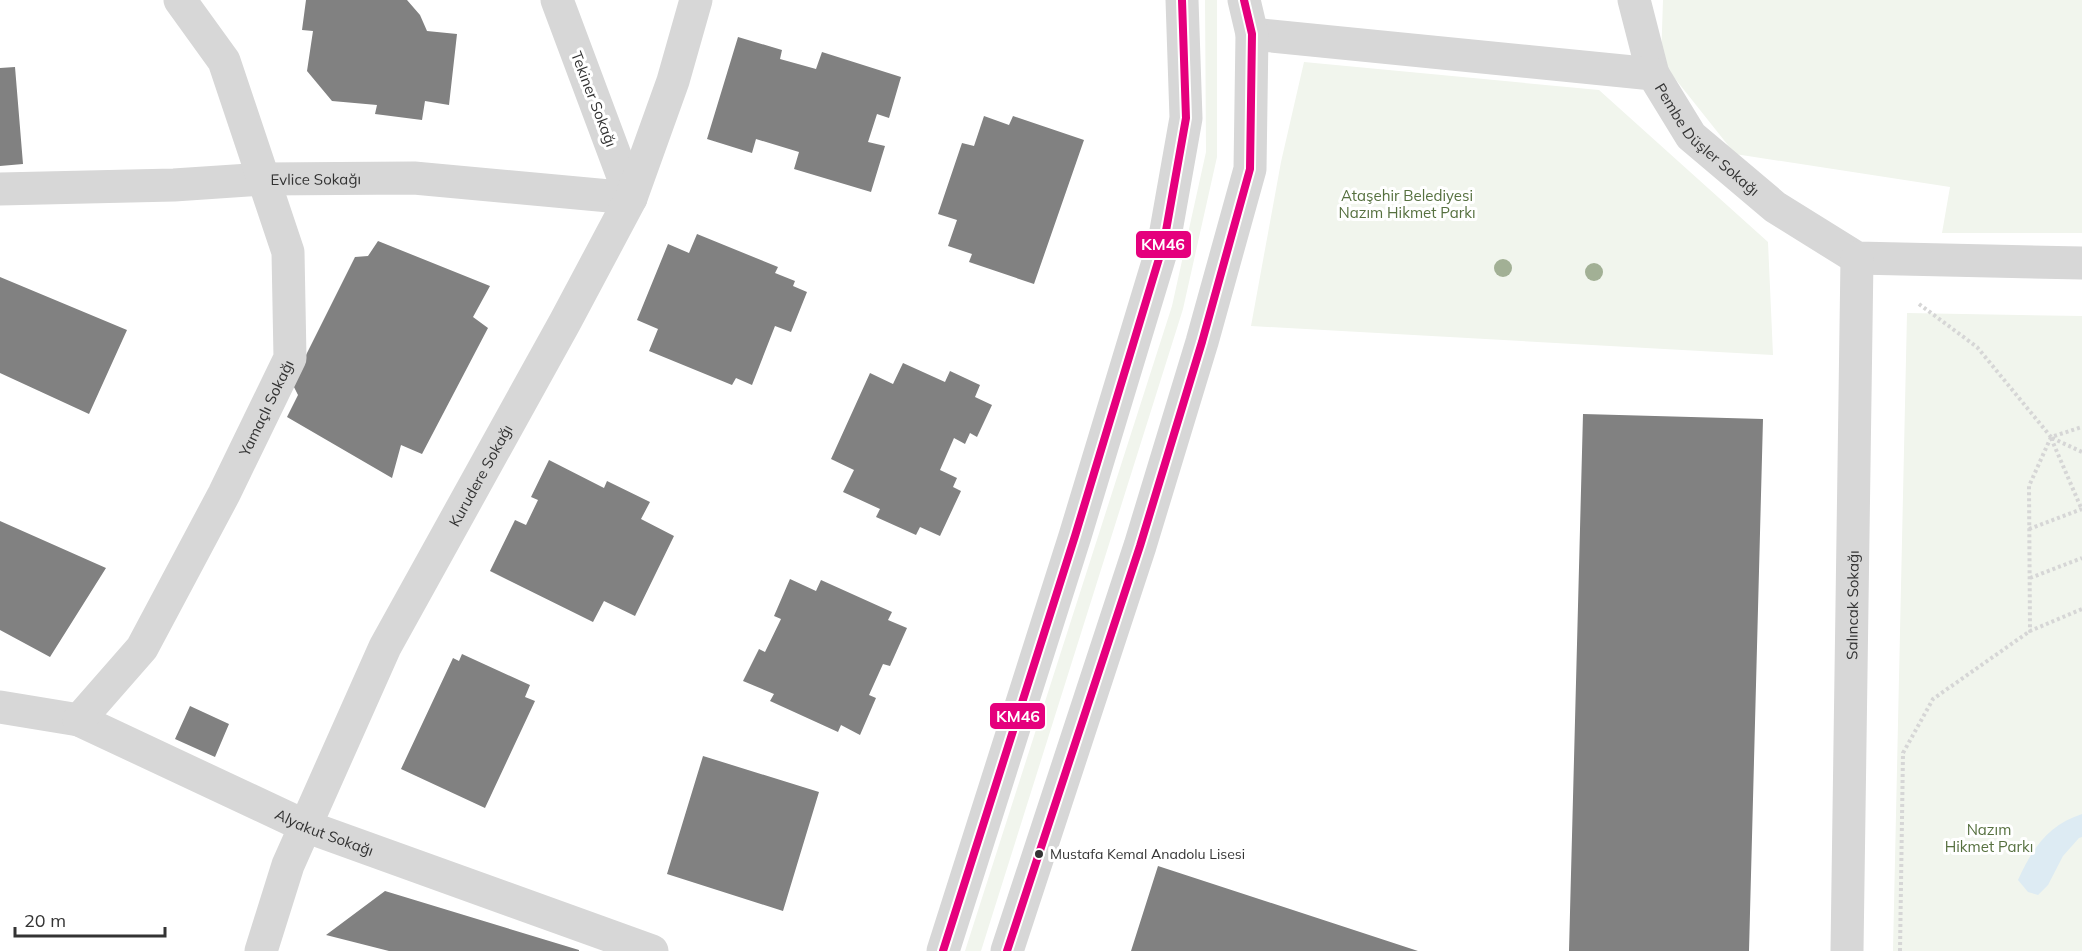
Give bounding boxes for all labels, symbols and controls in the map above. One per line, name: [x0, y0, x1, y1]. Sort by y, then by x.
street label: Tekiner Sokağı: [567, 49, 621, 149]
street label: Pembe Düşler Sokağı: [1651, 79, 1764, 199]
street label: Evlice Sokağı: [270, 169, 361, 188]
park label: Ataşehir Belediyesi Nazım Hikmet Parkı: [1338, 186, 1476, 222]
line badge: KM46: [1135, 230, 1192, 259]
text: KM46: [1141, 234, 1185, 254]
street label: Yamaçlı Sokağı: [234, 356, 297, 460]
street label: Kurudere Sokağı: [444, 421, 516, 530]
street label: Salıncak Sokağı: [1842, 550, 1862, 660]
line badge: KM46: [989, 702, 1046, 730]
text: KM46: [996, 706, 1040, 726]
street label: Alyakut Sokağı: [272, 804, 376, 859]
park label: Nazım Hikmet Parkı: [1945, 820, 2033, 856]
place label: Mustafa Kemal Anadolu Lisesi: [1050, 845, 1245, 863]
marker: Mustafa Kemal Anadolu Lisesi: [1033, 848, 1045, 860]
scale bar: [15, 900, 165, 938]
text: 20 m: [24, 909, 66, 932]

